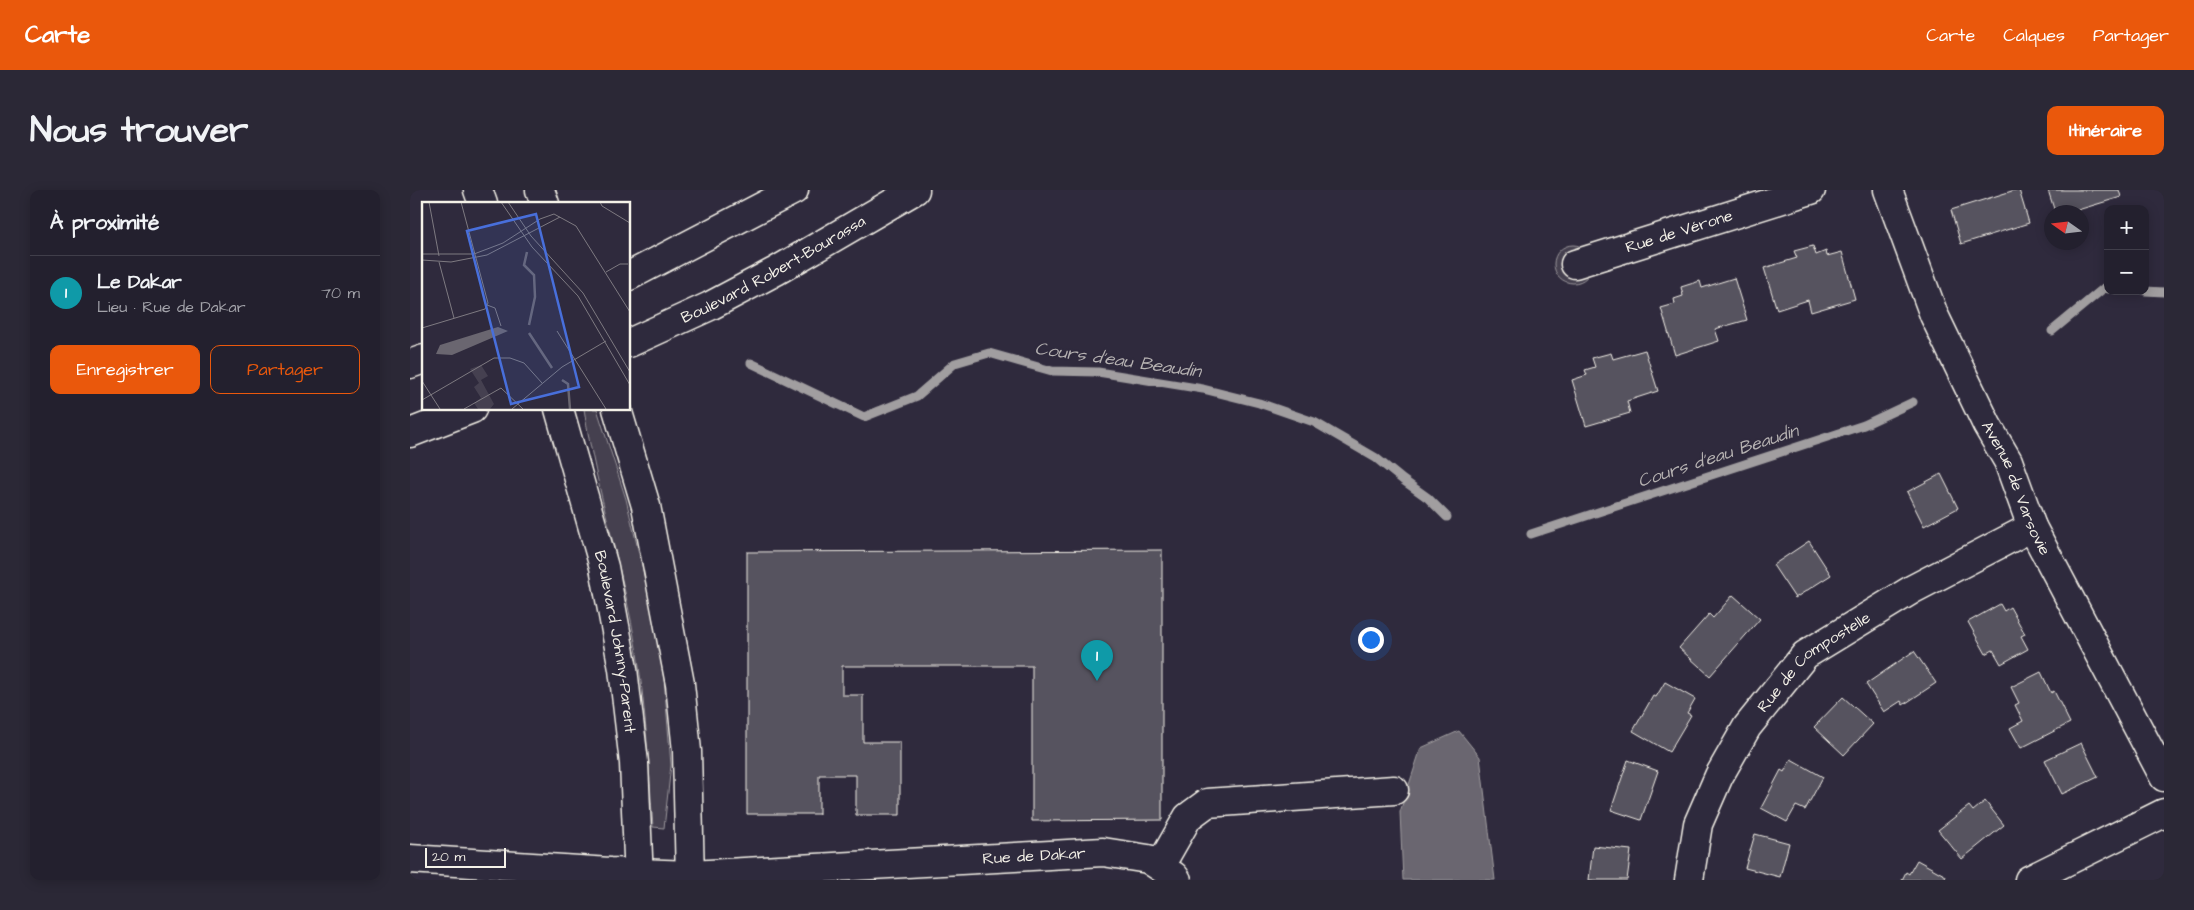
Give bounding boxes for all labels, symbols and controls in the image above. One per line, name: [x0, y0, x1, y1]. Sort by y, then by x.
text: Carte: [25, 18, 90, 52]
text: Carte: [1926, 23, 1975, 48]
text: Calques: [2003, 23, 2065, 48]
text: Partager: [2093, 23, 2169, 48]
text: Nous trouver: [30, 106, 248, 155]
button: Itinéraire: [2047, 106, 2164, 155]
inset map: [422, 202, 630, 410]
street label: Rue de Vérone: [1623, 204, 1736, 258]
north arrow: [2044, 205, 2089, 250]
map controls: [2104, 205, 2149, 295]
button: +: [2104, 205, 2149, 250]
text: À proximité: [50, 208, 159, 237]
street label: Boulevard Robert-Bourassa: [677, 210, 870, 329]
button: −: [2104, 250, 2149, 295]
text: Le Dakar: [97, 269, 182, 296]
text: 1: [65, 282, 67, 304]
text: 70 m: [321, 282, 360, 304]
text: Lieu · Rue de Dakar: [97, 296, 246, 318]
water label: Cours d'eau Beaudin: [1033, 336, 1205, 384]
button: Enregistrer: [50, 345, 200, 394]
button: Partager: [210, 345, 360, 394]
street label: Avenue de Varsovie: [1976, 417, 2056, 559]
water label: Cours d'eau Beaudin: [1635, 418, 1803, 494]
street label: Boulevard Johnny-Parent: [589, 548, 641, 735]
street label: Rue de Compostelle: [1752, 606, 1875, 717]
your location: [1358, 627, 1384, 653]
pin: 1: [1081, 640, 1113, 681]
street label: Rue de Dakar: [982, 842, 1086, 870]
scale bar: [425, 845, 506, 868]
text: 20 m: [432, 847, 465, 867]

